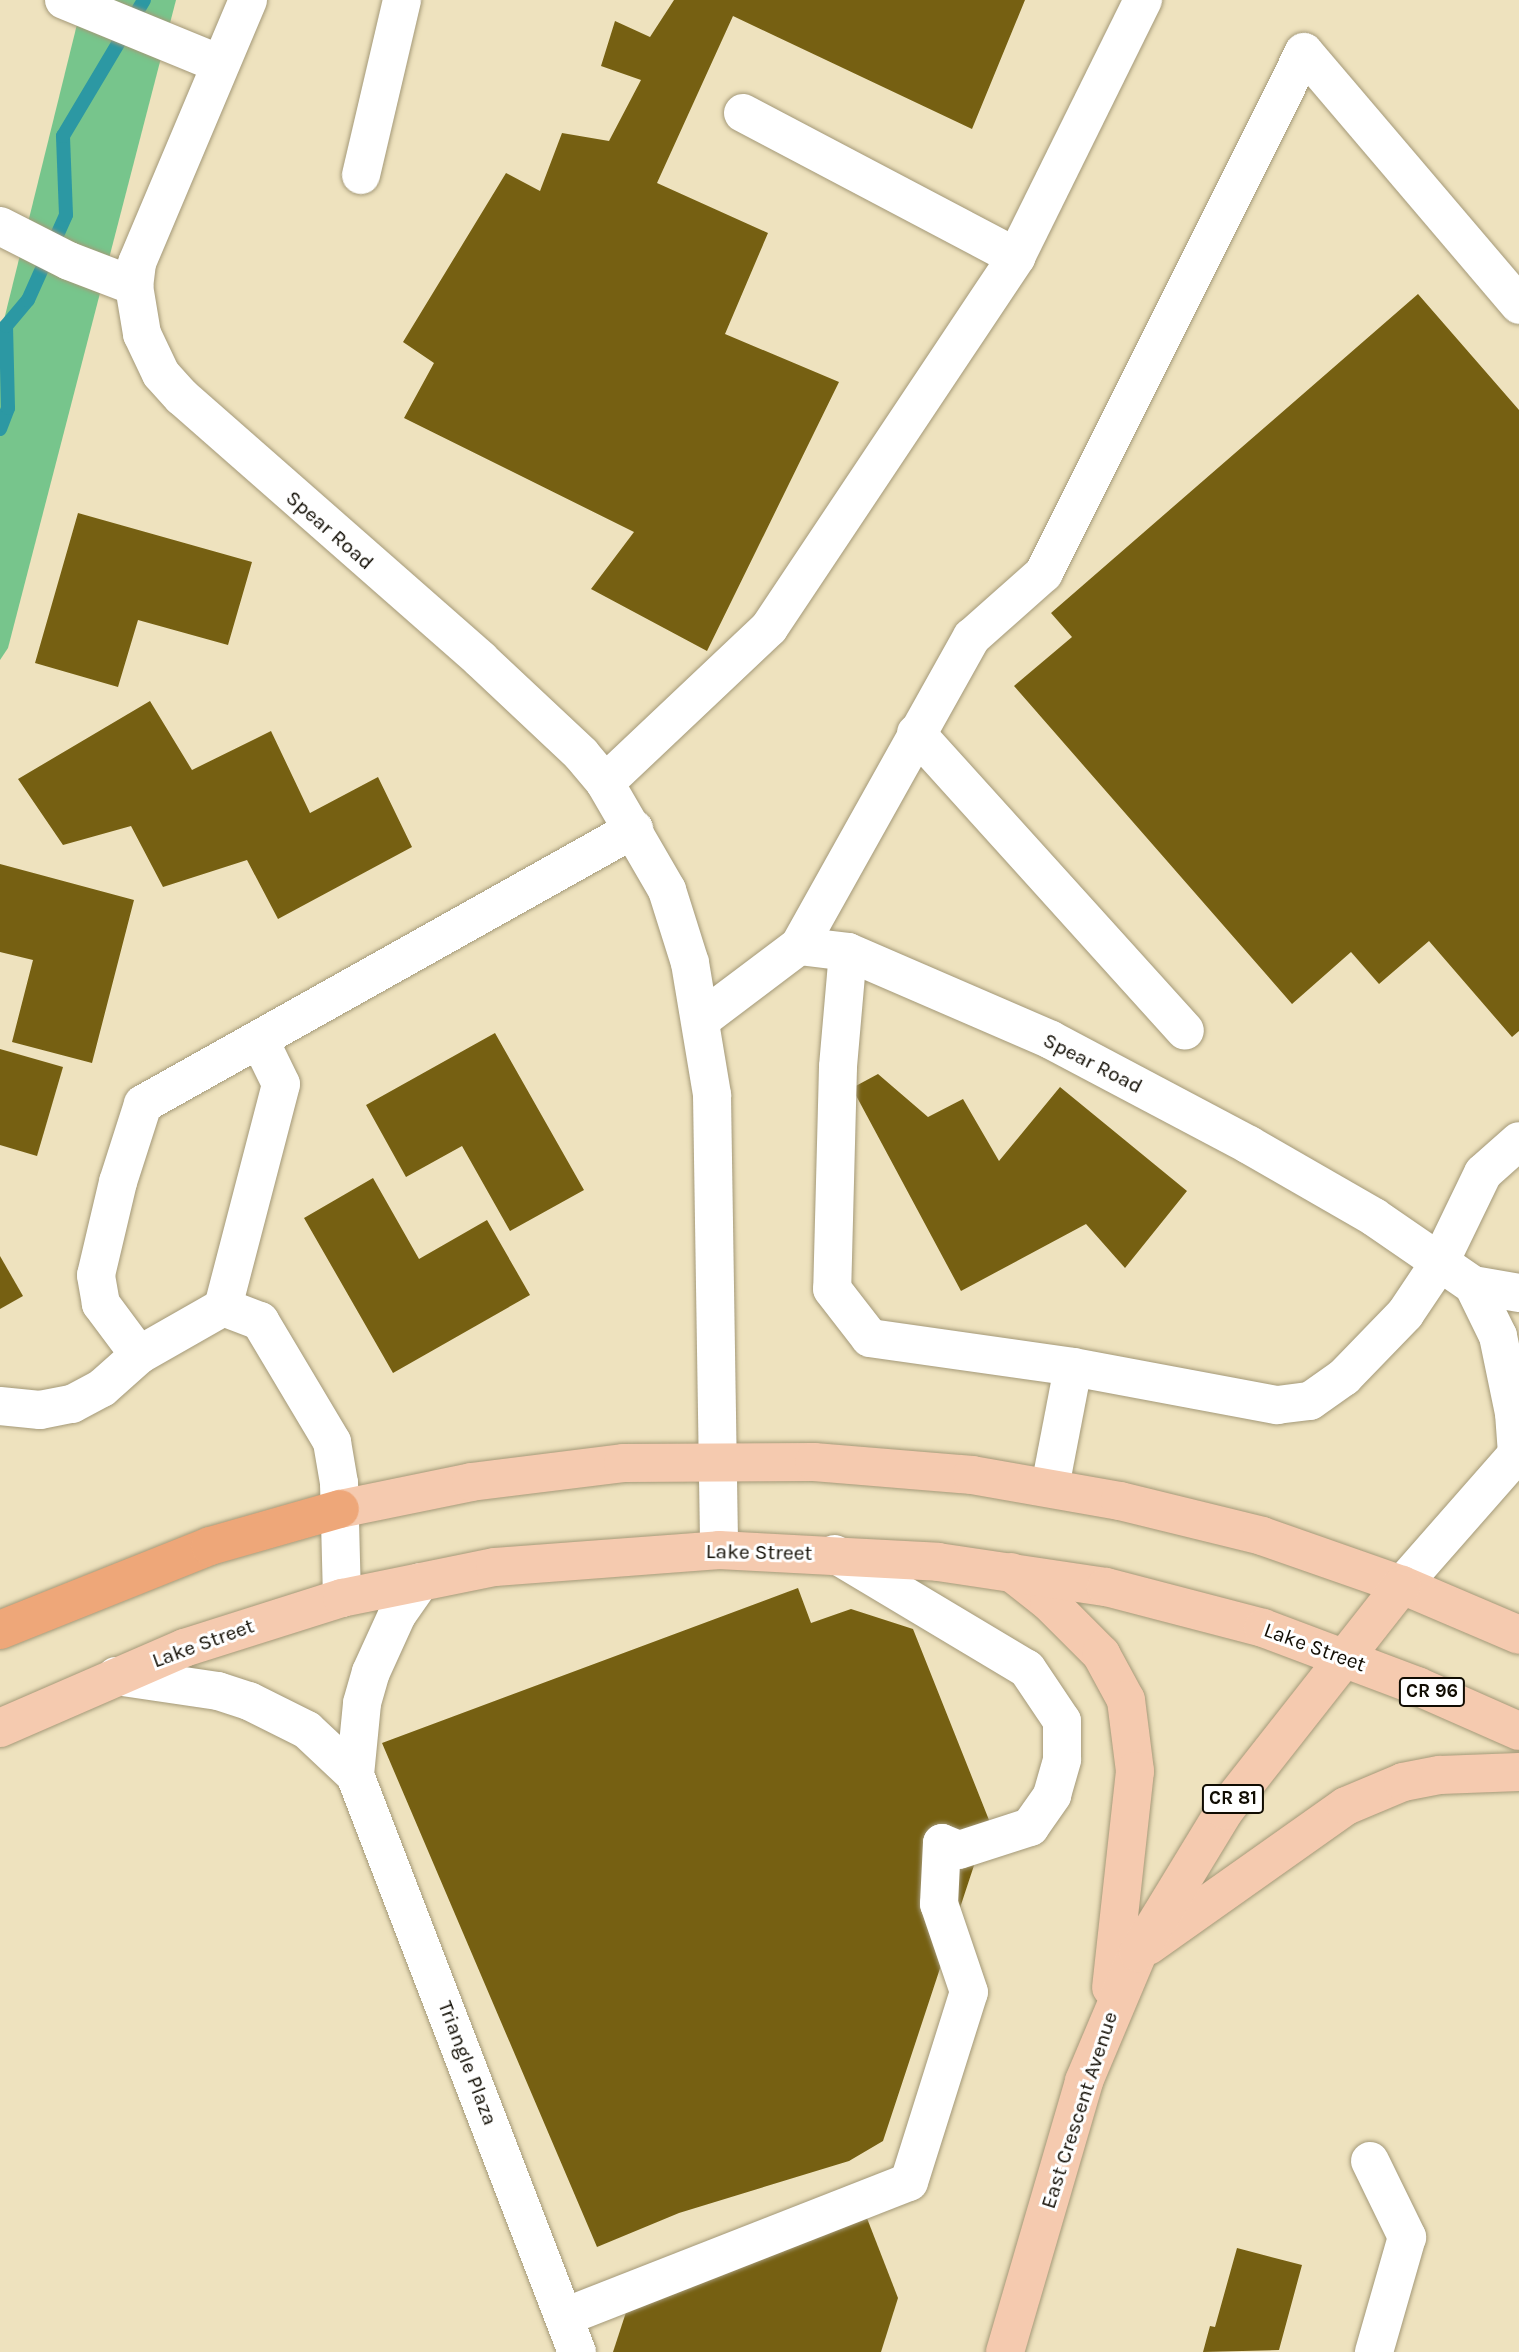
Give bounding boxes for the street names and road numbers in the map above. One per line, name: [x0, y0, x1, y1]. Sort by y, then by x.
street label: Spear Road: [281, 485, 379, 575]
street label: Spear Road: [1039, 1027, 1147, 1099]
street label: Lake Street: [705, 1538, 813, 1566]
street label: Lake Street: [149, 1613, 257, 1673]
street label: Lake Street: [1261, 1617, 1369, 1677]
road number: CR 96: [1399, 1676, 1465, 1708]
road number: CR 81: [1202, 1784, 1264, 1814]
street label: Triangle Plaza: [433, 1997, 503, 2129]
street label: East Crescent Avenue: [1035, 2008, 1123, 2212]

